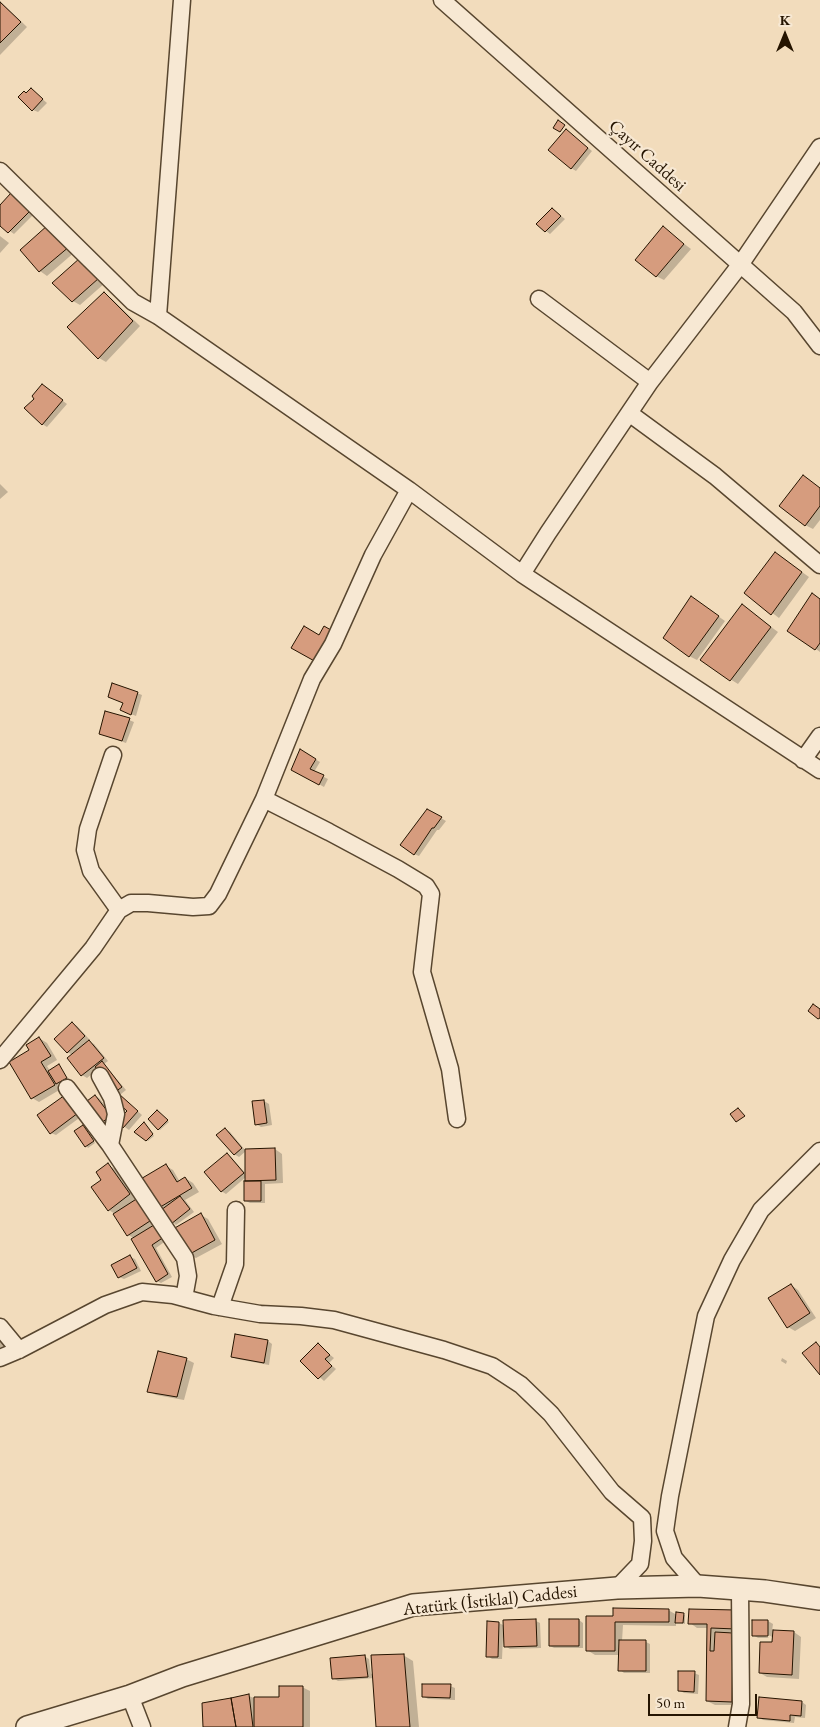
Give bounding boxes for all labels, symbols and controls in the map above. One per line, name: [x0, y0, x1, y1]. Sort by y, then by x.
north arrow: [760, 10, 810, 60]
text: K: [780, 11, 790, 29]
street label: Çayır Caddesi: [604, 115, 690, 197]
street label: Atatürk (İstiklal) Caddesi: [402, 1581, 578, 1621]
scale bar: [650, 1684, 759, 1716]
text: 50 m: [656, 1693, 685, 1712]

